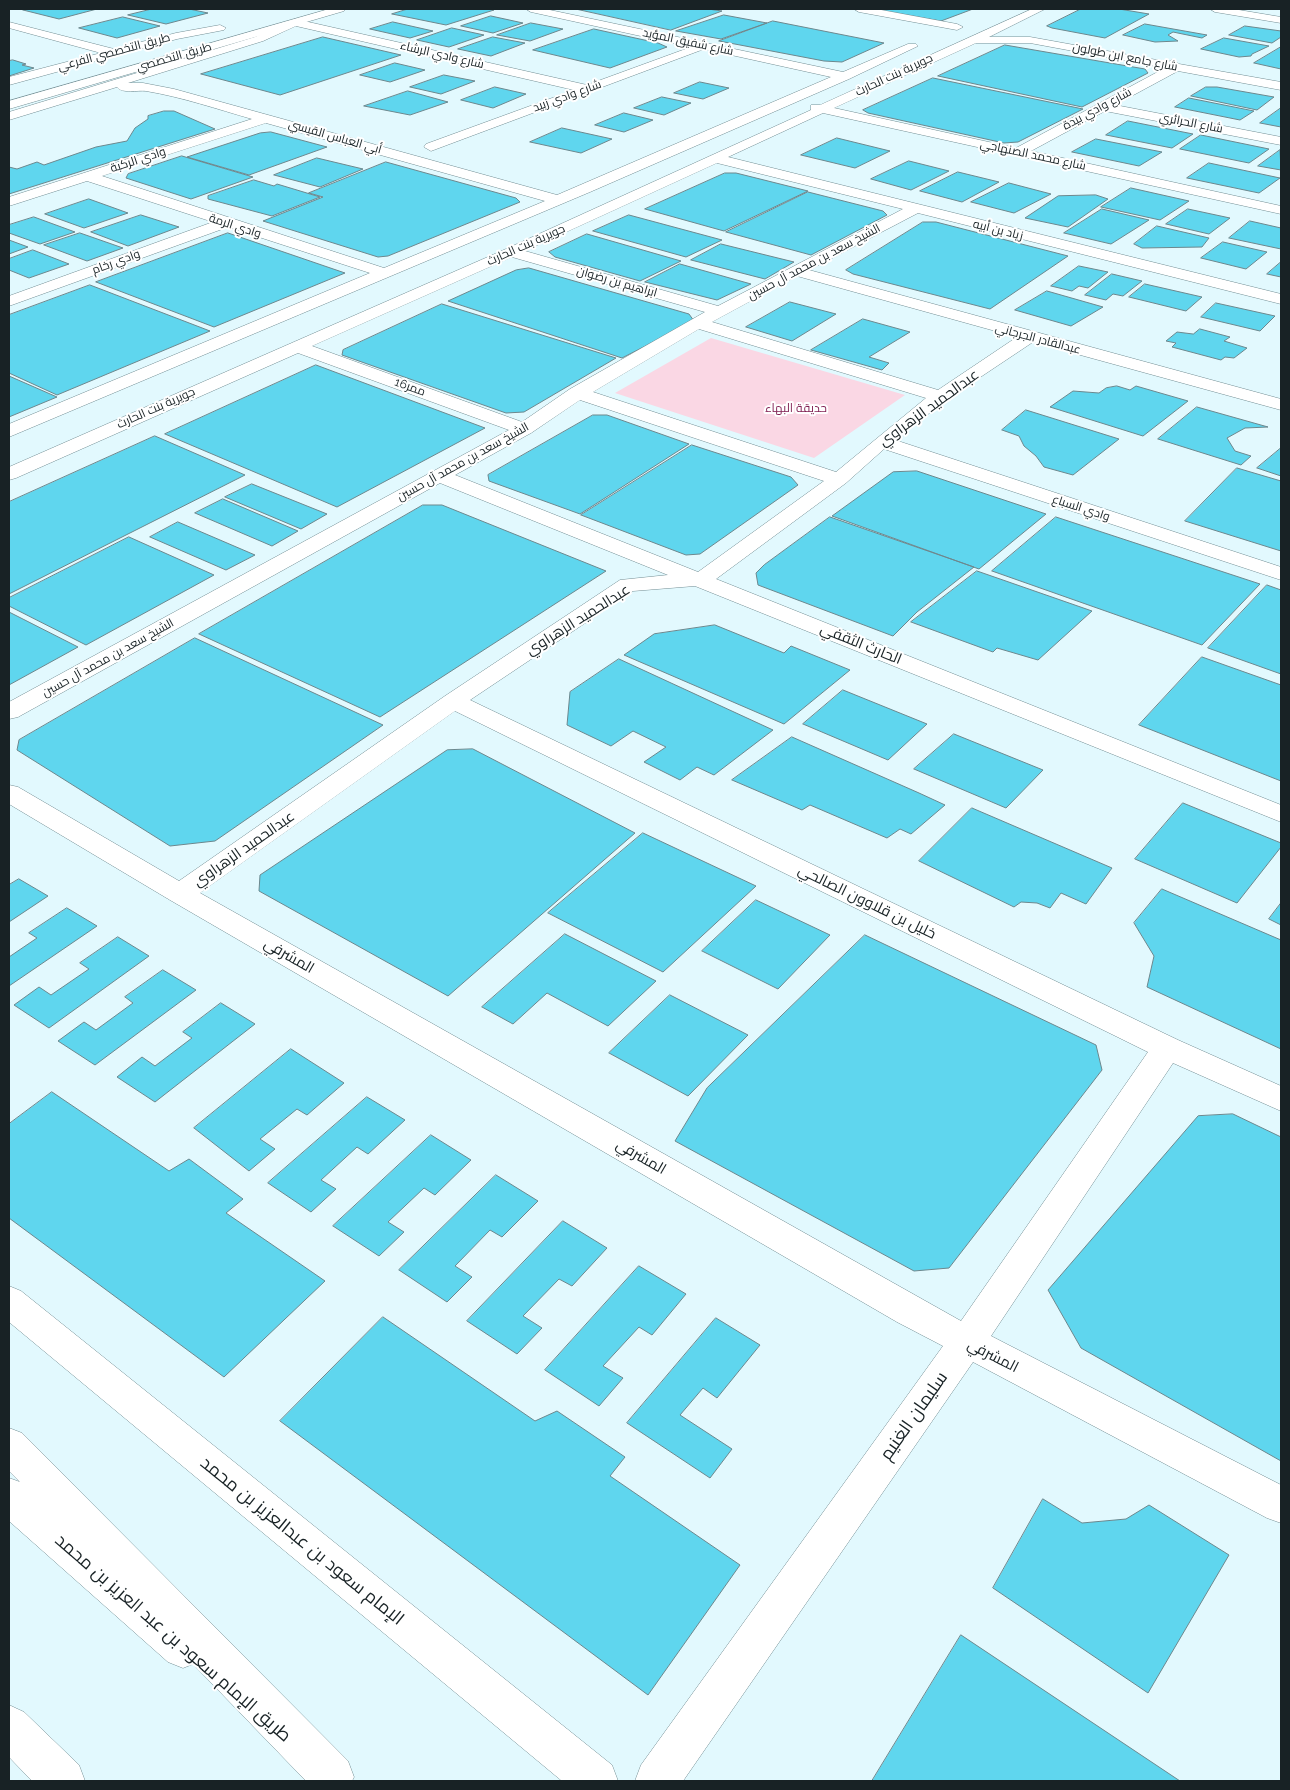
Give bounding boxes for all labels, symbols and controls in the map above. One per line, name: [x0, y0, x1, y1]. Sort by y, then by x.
street label: شارع شفيق المؤيد: [641, 25, 735, 59]
street label: طريق التخصصي الفرعي: [56, 30, 172, 74]
street label: شارع وادي الرشاء: [399, 38, 485, 72]
street label: طريق التخصصي: [135, 39, 213, 75]
street label: شارع جامع ابن طولون: [1071, 40, 1179, 74]
street label: جويرية بنت الحارث: [853, 51, 935, 99]
street label: شارع وادي زبيد: [531, 77, 603, 115]
street label: شارع وادي بيدة: [1060, 85, 1134, 133]
street label: شارع الحرائري: [1158, 110, 1224, 136]
street label: أبي العباس القيسي: [287, 117, 383, 157]
street label: شارع محمد الصنهاجي: [979, 137, 1087, 173]
street label: وادي الركبة: [108, 144, 168, 176]
street label: وادي الرمة: [207, 211, 263, 241]
street label: زياد بن أبيه: [971, 217, 1025, 243]
street label: جويرية بنت الحارث: [485, 221, 567, 269]
street label: الشيخ سعد بن محمد آل حسين: [745, 221, 883, 303]
street label: وادي رخام: [90, 247, 142, 277]
street label: ابراهيم بن رضوان: [575, 264, 659, 300]
street label: عبدالقادر الجرجاني: [994, 321, 1082, 357]
street label: عبدالحميد الزهراوي: [875, 366, 983, 450]
street label: ممر16: [393, 375, 427, 399]
street label: جويرية بنت الحارث: [115, 384, 197, 432]
park label: حديقة البهاء: [765, 401, 827, 415]
street label: الشيخ سعد بن محمد آل حسين: [395, 420, 531, 504]
street label: وادي السباع: [1050, 492, 1112, 524]
street label: عبدالحميد الزهراوي: [522, 581, 634, 659]
street label: الشيخ سعد بن محمد آل حسين: [40, 616, 176, 700]
street label: الحارث الثقفي: [818, 620, 904, 668]
street label: عبدالحميد الزهراوي: [190, 807, 298, 891]
street label: خليل بن قلاوون الصالحي: [795, 861, 939, 943]
street label: المشرفي: [261, 935, 317, 977]
street label: المشرفي: [613, 1136, 669, 1178]
street label: المشرفي: [964, 1336, 1022, 1376]
street label: سليمان الغنيم: [875, 1367, 953, 1465]
street label: الإمام سعود بن عبدالعزيز بن محمد: [196, 1452, 408, 1630]
street label: طريق الإمام سعود بن عبد العزيز بن محمد: [50, 1529, 296, 1747]

